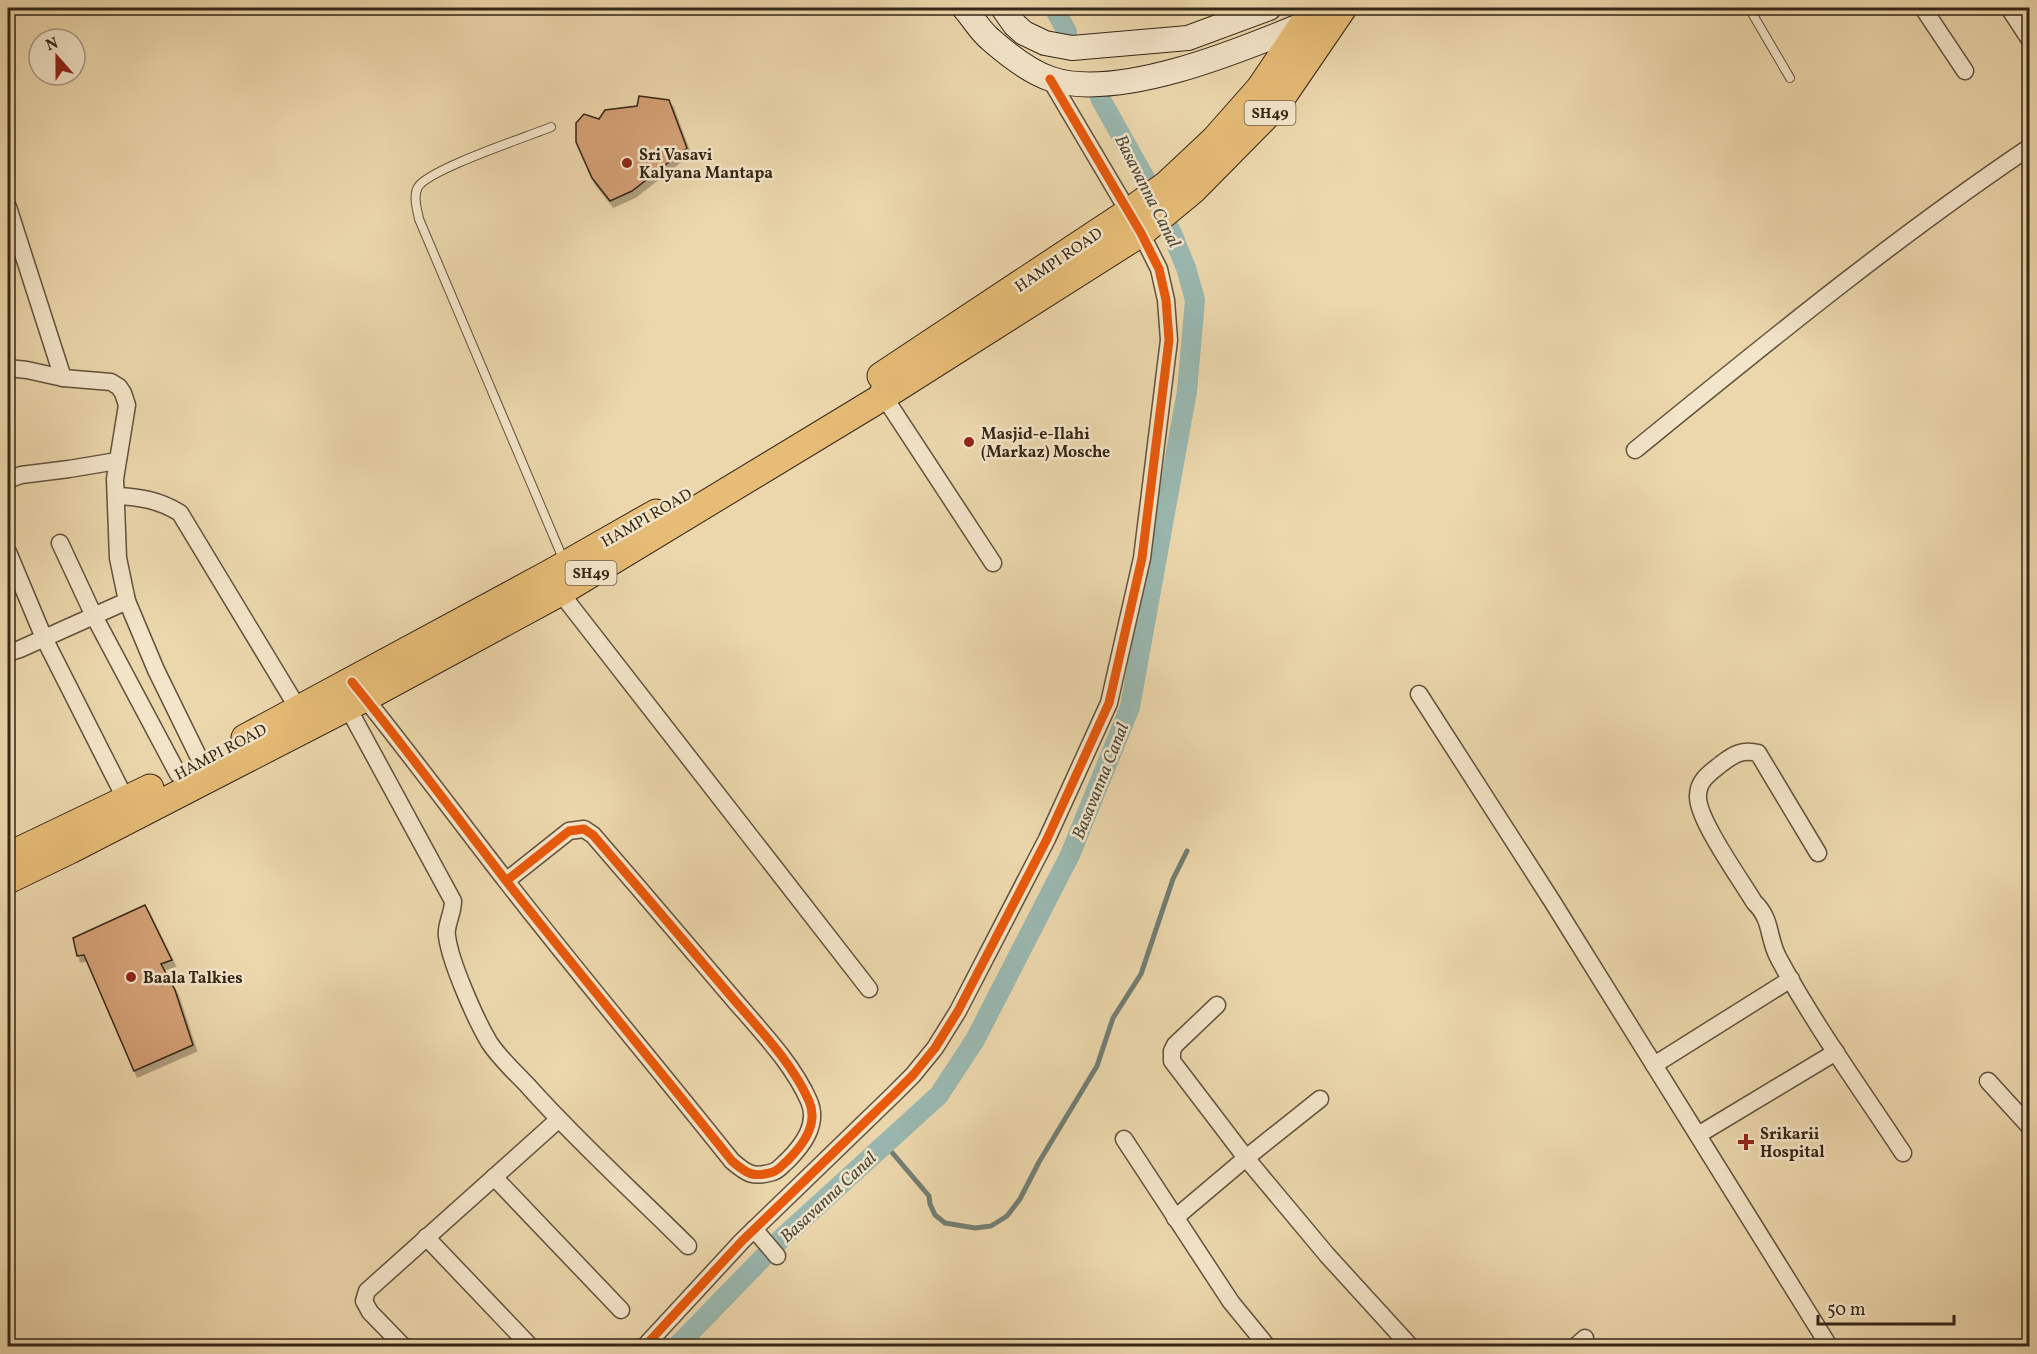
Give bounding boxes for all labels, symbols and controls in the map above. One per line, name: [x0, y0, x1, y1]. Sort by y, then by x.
north arrow: [27, 27, 87, 87]
text: N: [43, 32, 62, 57]
road number: SH49: [1244, 101, 1296, 125]
water label: Basavanna Canal: [1107, 131, 1186, 253]
place label: Sri Vasavi Kalyana Mantapa: [639, 145, 773, 185]
marker: Sri Vasavi Kalyana Mantapa: [620, 156, 634, 170]
street label: HAMPI ROAD: [1011, 223, 1108, 298]
place label: Masjid-e-Ilahi (Markaz) Mosche: [981, 424, 1110, 464]
marker: Masjid-e-Ilahi (Markaz) Mosche: [962, 435, 976, 449]
street label: HAMPI ROAD: [597, 484, 697, 554]
road number: SH49: [566, 561, 616, 585]
street label: HAMPI ROAD: [171, 719, 271, 786]
water label: Basavanna Canal: [1067, 719, 1136, 844]
place label: Baala Talkies: [143, 968, 243, 990]
marker: Baala Talkies: [124, 970, 138, 984]
place label: Srikarii Hospital: [1760, 1124, 1825, 1164]
marker: Srikarii Hospital: [1737, 1133, 1755, 1151]
water label: Basavanna Canal: [775, 1146, 883, 1249]
scale bar: [1818, 1288, 1954, 1326]
text: 50 m: [1827, 1298, 1866, 1323]

